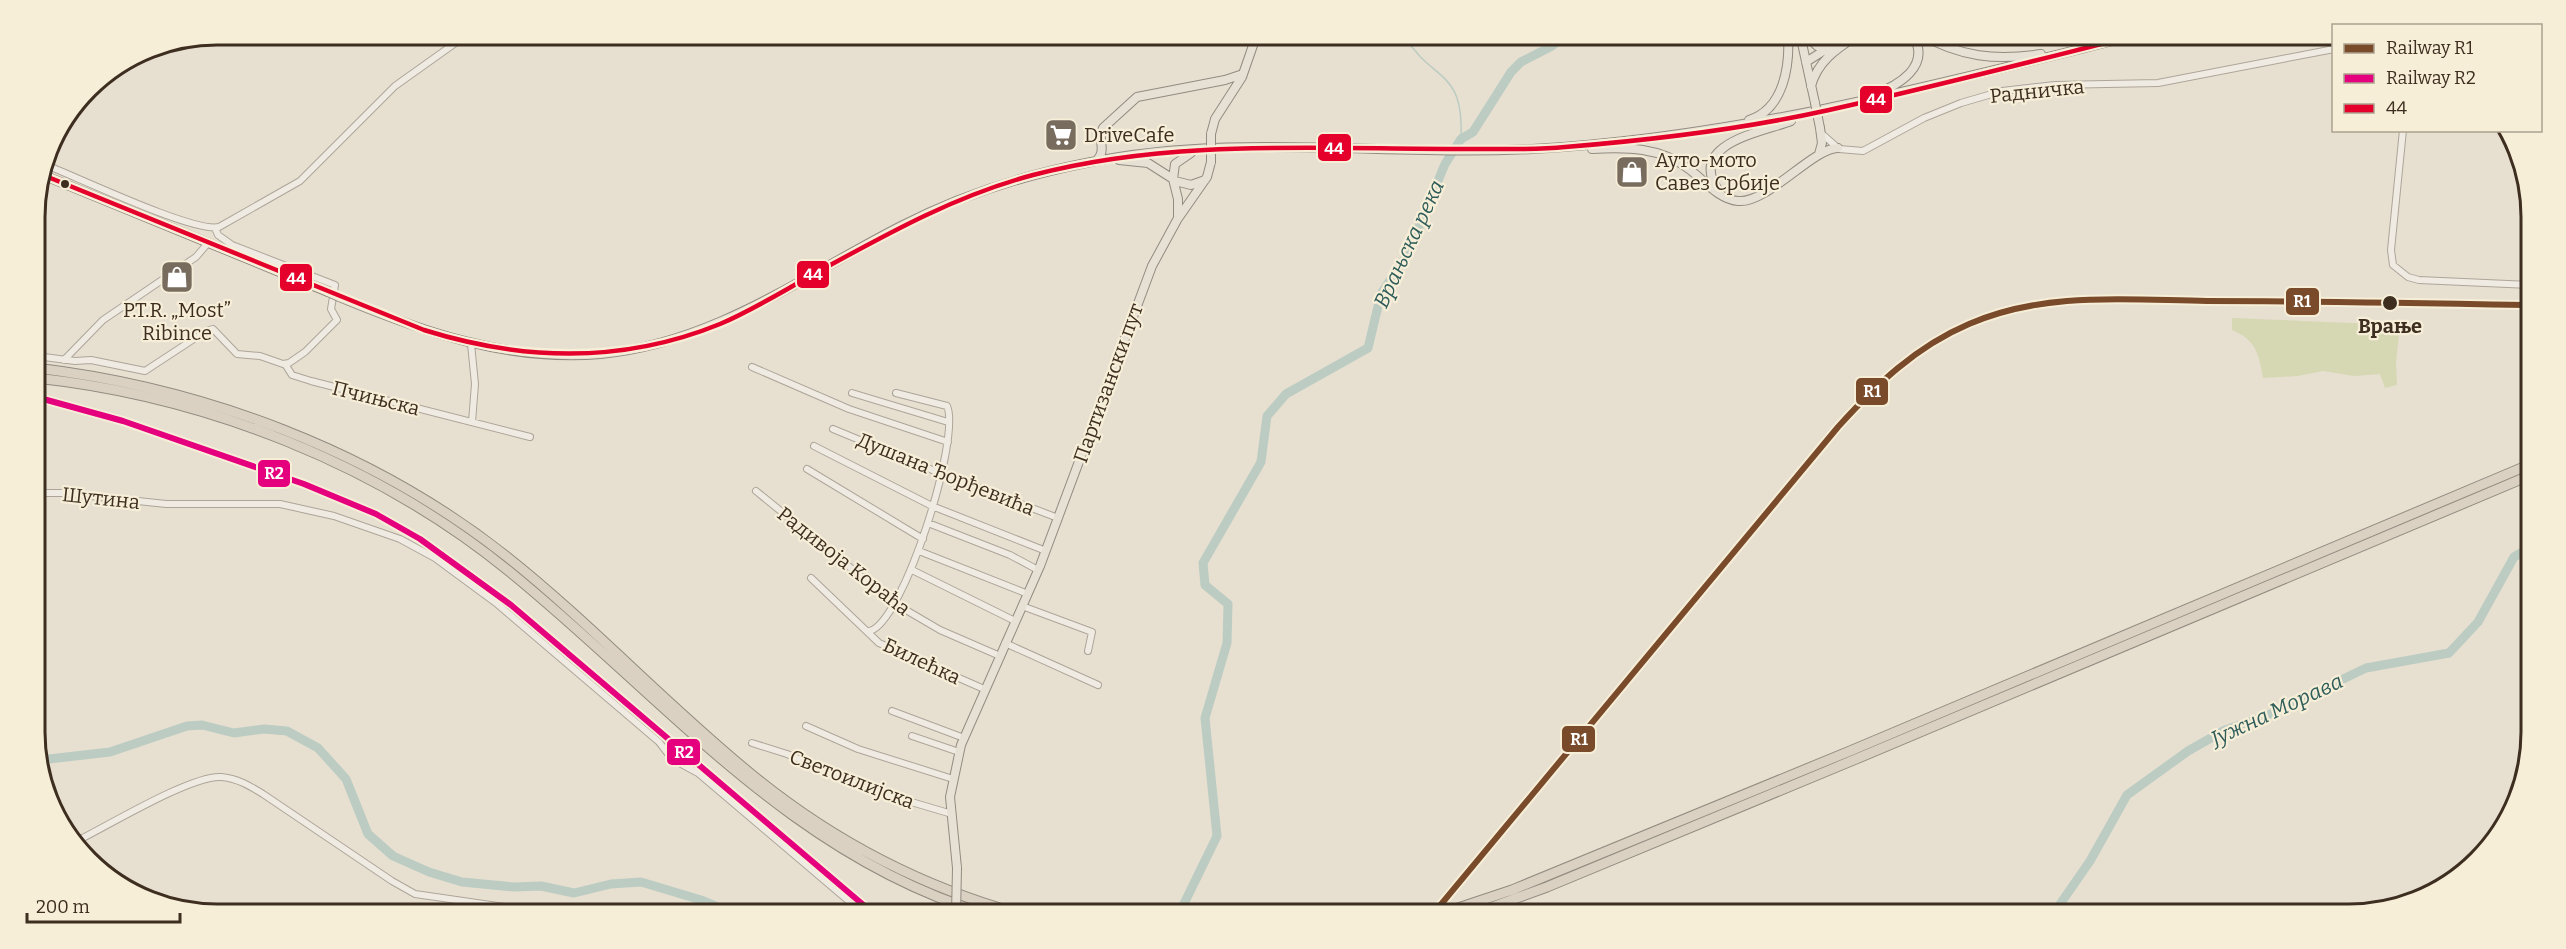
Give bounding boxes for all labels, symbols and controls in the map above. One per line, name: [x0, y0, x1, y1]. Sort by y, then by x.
legend: [2332, 24, 2542, 132]
text: Railway R1: [2386, 37, 2474, 59]
text: Railway R2: [2386, 67, 2476, 89]
street label: Радничка: [1988, 74, 2086, 108]
line badge: 44: [1859, 85, 1893, 114]
text: 44: [1866, 90, 1886, 109]
text: 44: [2386, 97, 2408, 119]
supermarket icon: DriveCafe: [1043, 117, 1079, 153]
place label: DriveCafe: [1084, 123, 1174, 147]
line badge: 44: [1317, 133, 1352, 162]
text: 44: [1324, 139, 1344, 158]
place label: Ауто-мото Савез Србије: [1655, 148, 1780, 195]
shop icon: Ауто-мото Савез Србије: [1614, 154, 1650, 190]
water label: Врањска река: [1368, 176, 1450, 312]
unlabelled marker: [59, 178, 71, 190]
shop icon: P.T.R. „Most” Ribince: [159, 259, 195, 295]
line badge: 44: [796, 260, 830, 289]
line badge: 44: [279, 263, 313, 292]
text: 44: [803, 265, 823, 284]
text: 44: [286, 269, 306, 288]
line badge: R1: [2285, 287, 2320, 316]
text: R1: [2293, 292, 2311, 311]
marker: Врање: [2381, 294, 2399, 312]
place label: P.T.R. „Most” Ribince: [123, 298, 231, 345]
street label: Партизански пут: [1068, 300, 1148, 466]
place label: Врање: [2358, 314, 2422, 338]
street label: Пчињска: [330, 376, 422, 420]
line badge: R1: [1855, 377, 1889, 406]
text: R1: [1863, 382, 1881, 401]
street label: Душана Ђорђевића: [854, 427, 1038, 521]
line badge: R2: [257, 459, 291, 488]
text: R2: [264, 464, 284, 483]
street label: Шутина: [61, 482, 141, 514]
street label: Радивоја Кораћа: [773, 502, 915, 620]
street label: Билећка: [879, 633, 965, 689]
water label: Јужна Морава: [2205, 668, 2347, 753]
line badge: R1: [1561, 725, 1596, 753]
text: R1: [1570, 730, 1588, 749]
line badge: R2: [666, 738, 701, 766]
text: R2: [674, 743, 694, 762]
street label: Светоилијска: [786, 744, 918, 814]
scale bar: [27, 886, 180, 924]
text: 200 m: [36, 896, 90, 918]

